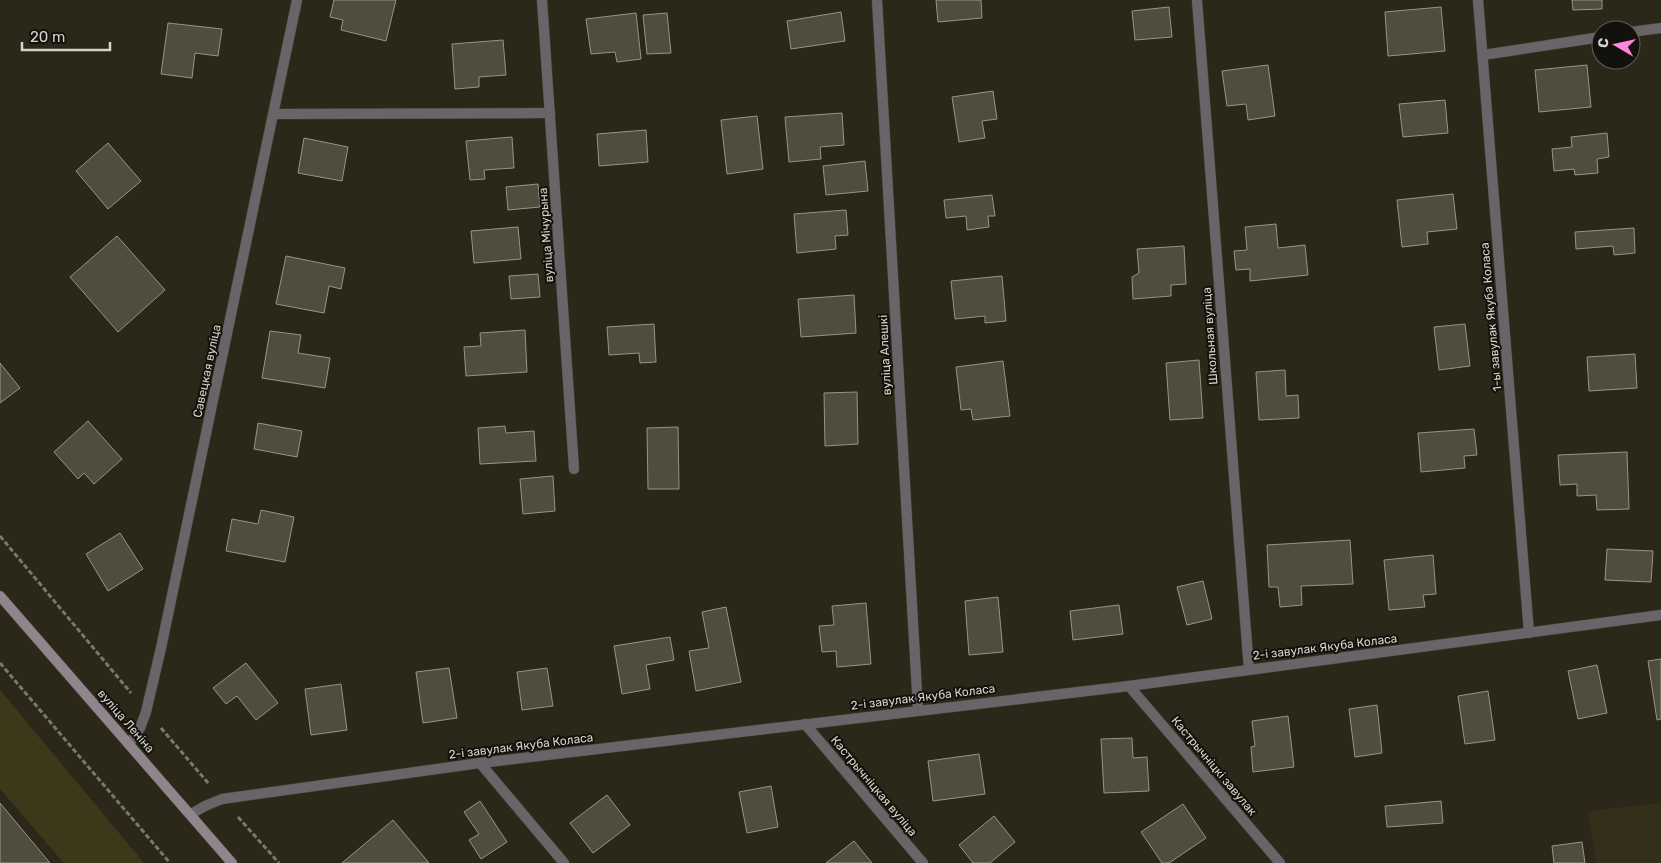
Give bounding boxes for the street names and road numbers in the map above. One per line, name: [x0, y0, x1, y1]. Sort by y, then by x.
street label: вуліца Мічурына: [536, 187, 556, 283]
street label: 1-ы завулак Якуба Коласа: [1478, 242, 1504, 392]
street label: Школьная вуліца: [1200, 287, 1220, 385]
street label: вуліца Алешкі: [876, 314, 894, 395]
street label: Савецкая вуліца: [190, 323, 224, 419]
street label: 2-і завулак Якуба Коласа: [1252, 631, 1398, 663]
street label: 2-і завулак Якуба Коласа: [850, 681, 996, 713]
street label: вуліца Леніна: [95, 687, 157, 755]
street label: Кастрычніцкі завулак: [1168, 714, 1260, 819]
street label: 2-і завулак Якуба Коласа: [448, 730, 594, 762]
street label: Кастрычніцкая вуліца: [828, 733, 920, 839]

